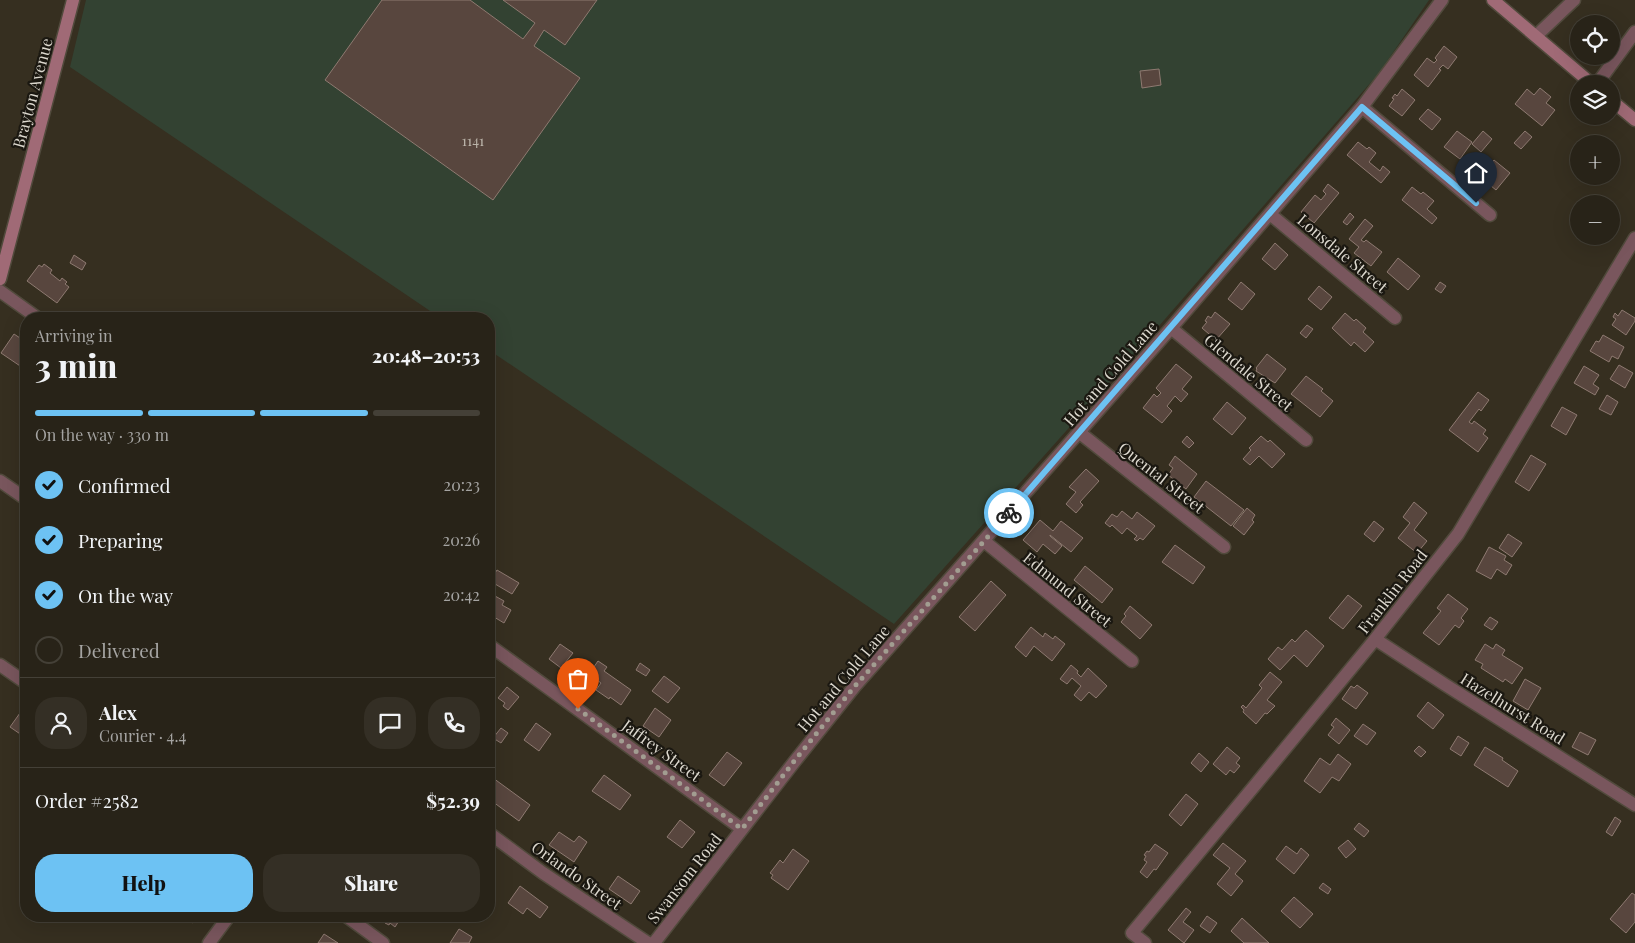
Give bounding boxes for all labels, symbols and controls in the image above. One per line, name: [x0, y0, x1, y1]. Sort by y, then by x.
map controls: [1570, 15, 1620, 245]
button: locate: [1570, 15, 1620, 65]
street label: Brayton Avenue: [7, 36, 57, 150]
button: layers: [1570, 75, 1620, 125]
house number: 1141: [462, 131, 484, 150]
button: +: [1570, 135, 1620, 185]
pin: [1455, 152, 1497, 203]
icon: home: [1462, 159, 1490, 187]
button: −: [1570, 195, 1620, 245]
street label: Lonsdale Street: [1294, 209, 1393, 297]
street label: Hot and Cold Lane: [1058, 316, 1162, 430]
text: Arriving in: [35, 325, 113, 346]
street label: Glendale Street: [1200, 329, 1298, 416]
text: 20:48–20:53: [372, 342, 480, 368]
text: 3 min: [35, 343, 117, 386]
text: On the way · 330 m: [35, 424, 169, 445]
street label: Quental Street: [1115, 437, 1210, 517]
icon: check: [35, 471, 63, 499]
text: Confirmed: [78, 472, 171, 498]
text: 20:23: [444, 474, 480, 495]
courier: [984, 488, 1034, 538]
icon: bike: [995, 499, 1023, 527]
icon: check: [35, 526, 63, 554]
text: Preparing: [78, 527, 163, 553]
text: 20:26: [443, 529, 480, 550]
street label: Franklin Road: [1353, 545, 1431, 637]
street label: Edmund Street: [1019, 547, 1117, 631]
icon: check: [35, 581, 63, 609]
text: On the way: [78, 582, 173, 608]
text: 20:42: [443, 584, 480, 605]
street label: Hot and Cold Lane: [792, 620, 894, 736]
text: Delivered: [78, 637, 160, 663]
pin: [557, 658, 599, 709]
icon: bag: [564, 665, 592, 693]
street label: Hazelhurst Road: [1457, 668, 1569, 748]
button: person: [35, 697, 87, 749]
button: chat: [364, 697, 416, 749]
button: phone: [428, 697, 480, 749]
text: Alex: [99, 699, 137, 725]
street label: Jaffrey Street: [618, 714, 706, 786]
text: Courier · 4.4: [99, 725, 186, 746]
text: Order #2582: [35, 787, 139, 813]
text: $52.39: [426, 787, 480, 813]
street label: Swansom Road: [642, 829, 726, 927]
street label: Orlando Street: [528, 836, 627, 914]
button: Help: [35, 854, 253, 912]
button: Share: [263, 854, 480, 912]

